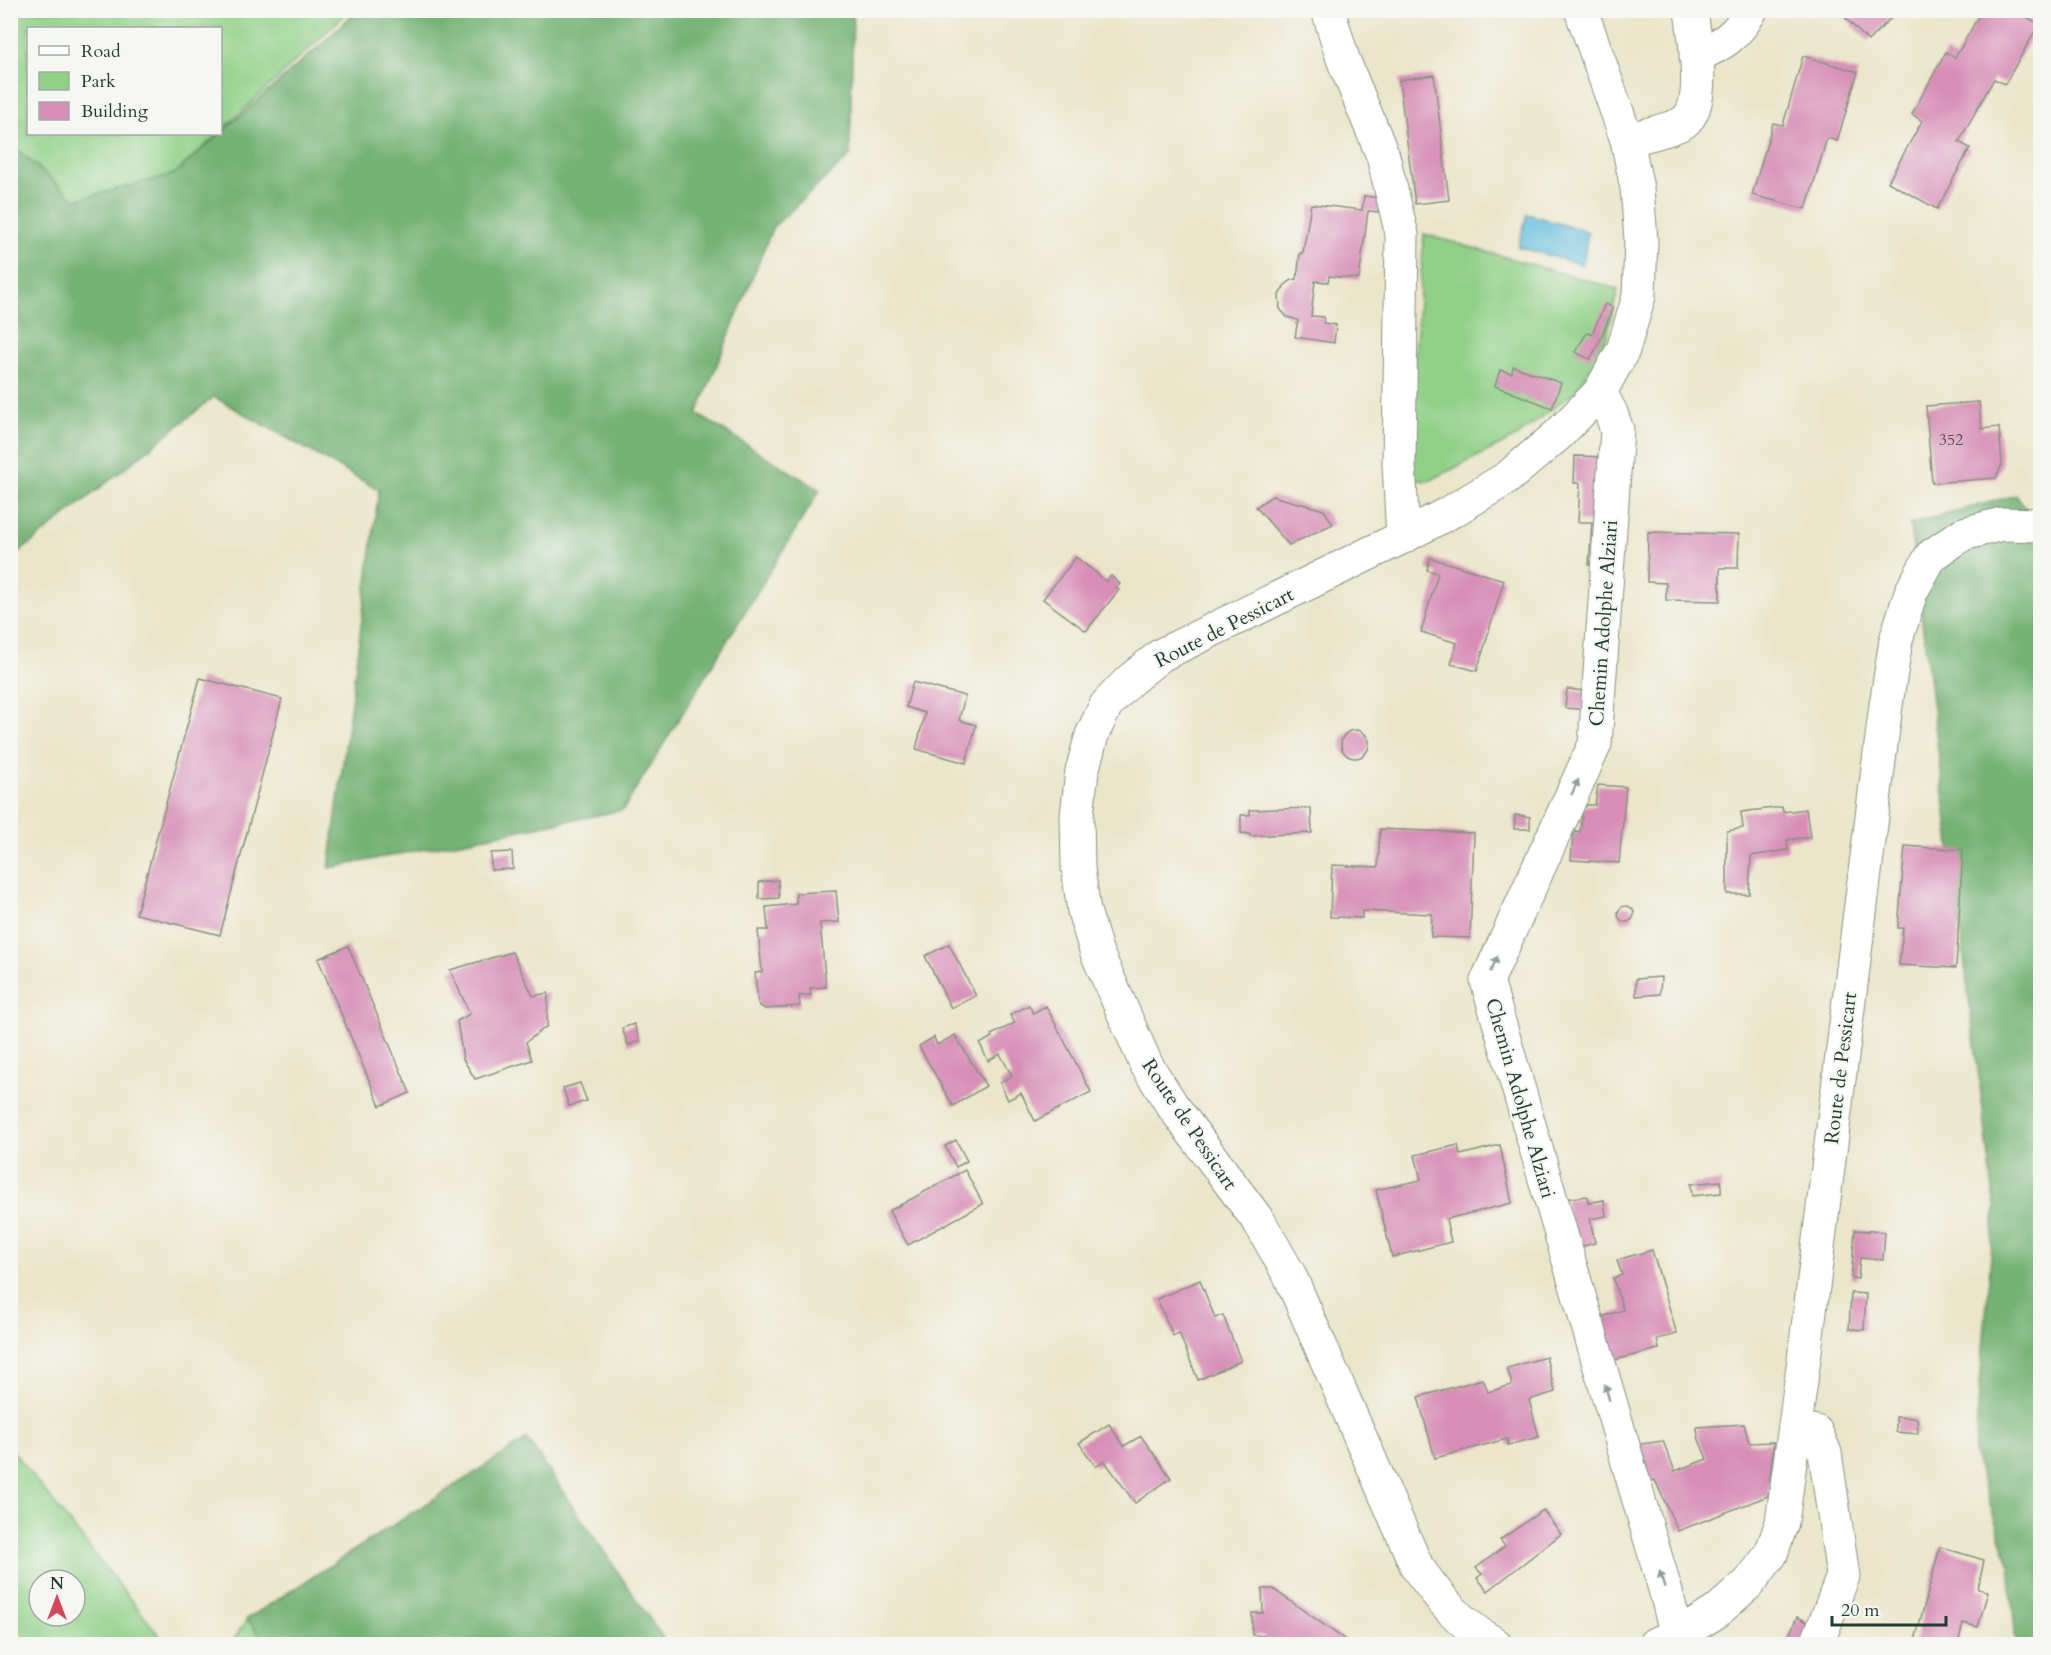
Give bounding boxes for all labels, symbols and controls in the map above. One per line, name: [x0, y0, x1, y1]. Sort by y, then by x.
legend: [27, 27, 222, 135]
text: Road: [81, 39, 121, 64]
text: Park: [81, 69, 116, 94]
text: Building: [81, 99, 149, 124]
house number: 352: [1939, 429, 1963, 451]
street label: Chemin Adolphe Alziari: [1583, 519, 1624, 727]
street label: Route de Pessicart: [1150, 580, 1299, 674]
one-way arrow: [1571, 778, 1580, 795]
one-way arrow: [1490, 956, 1499, 973]
street label: Route de Pessicart: [1818, 990, 1863, 1146]
street label: Chemin Adolphe Alziari: [1479, 995, 1562, 1202]
street label: Route de Pessicart: [1136, 1053, 1244, 1196]
one-way arrow: [1602, 1383, 1611, 1401]
north arrow: [27, 1568, 87, 1628]
one-way arrow: [1657, 1570, 1666, 1588]
text: N: [50, 1573, 64, 1595]
scale bar: [1832, 1589, 1946, 1627]
text: 20 m: [1841, 1598, 1880, 1623]

